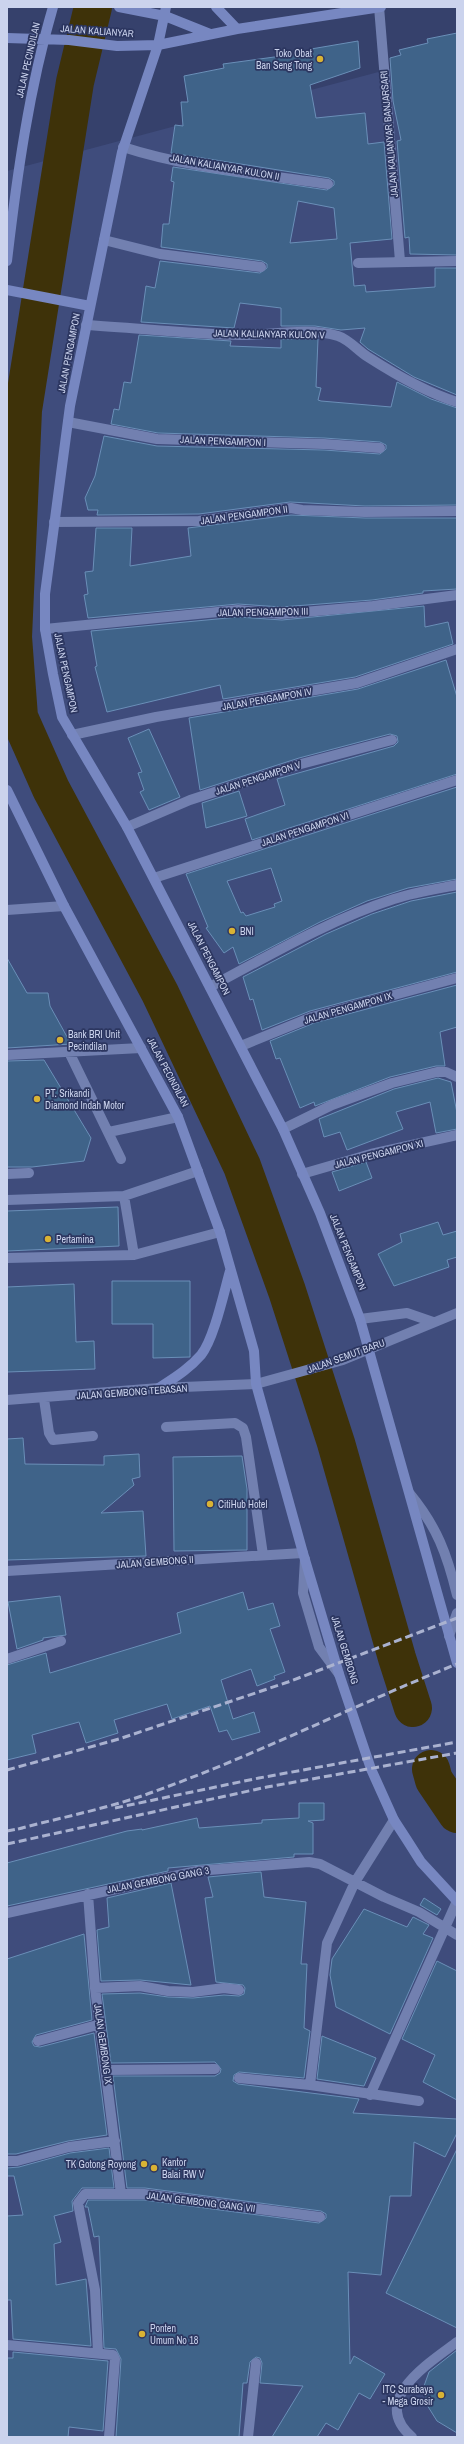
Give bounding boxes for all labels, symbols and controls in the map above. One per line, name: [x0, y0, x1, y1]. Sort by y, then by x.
street label: JALAN PECINDILAN: [13, 21, 43, 99]
street label: JALAN KALIANYAR: [60, 22, 134, 40]
place label: Toko Obat Ban Seng Tong: [256, 47, 313, 72]
marker: Toko Obat Ban Seng Tong: [315, 54, 325, 64]
street label: JALAN KALIANYAR BANJARSARI: [377, 70, 401, 198]
street label: JALAN KALIANYAR KULON II: [169, 151, 281, 183]
street label: JALAN PENGAMPON: [55, 312, 83, 394]
street label: JALAN KALIANYAR KULON V: [213, 327, 325, 341]
street label: JALAN PENGAMPON I: [180, 433, 266, 449]
street label: JALAN PENGAMPON II: [200, 502, 288, 528]
street label: JALAN PENGAMPON III: [218, 605, 308, 619]
street label: JALAN PENGAMPON: [51, 632, 81, 714]
street label: JALAN PENGAMPON IV: [221, 685, 314, 713]
street label: JALAN PENGAMPON V: [214, 758, 303, 798]
street label: JALAN PENGAMPON VI: [260, 809, 350, 849]
street label: JALAN PENGAMPON: [185, 919, 233, 997]
place label: BNI: [240, 925, 254, 938]
marker: BNI: [227, 926, 237, 936]
street label: JALAN PENGAMPON IX: [302, 989, 394, 1027]
place label: Bank BRI Unit Pecindilan: [68, 1028, 121, 1053]
marker: Bank BRI Unit Pecindilan: [55, 1035, 65, 1045]
street label: JALAN PECINDILAN: [144, 1035, 192, 1109]
place label: PT. Srikandi Diamond Indah Motor: [45, 1087, 125, 1112]
marker: PT. Srikandi Diamond Indah Motor: [32, 1094, 42, 1104]
street label: JALAN PENGAMPON XI: [333, 1137, 425, 1171]
street label: JALAN PENGAMPON: [327, 1212, 369, 1292]
place label: Pertamina: [56, 1233, 94, 1246]
marker: Pertamina: [43, 1234, 53, 1244]
street label: JALAN SEMUT BARU: [306, 1336, 387, 1376]
street label: JALAN GEMBONG TEBASAN: [76, 1382, 188, 1402]
place label: CitiHub Hotel: [218, 1498, 267, 1511]
marker: CitiHub Hotel: [205, 1499, 215, 1509]
street label: JALAN GEMBONG II: [116, 1553, 194, 1571]
street label: JALAN GEMBONG: [328, 1614, 362, 1686]
street label: JALAN GEMBONG GANG 3: [106, 1864, 211, 1896]
street label: JALAN GEMBONG IX: [91, 2003, 115, 2085]
place label: Kantor Balai RW V: [162, 2156, 205, 2181]
place label: TK Gotong Royong: [66, 2158, 136, 2171]
marker: TK Gotong Royong: [139, 2159, 149, 2169]
marker: Kantor Balai RW V: [149, 2163, 159, 2173]
street label: JALAN GEMBONG GANG VII: [146, 2189, 256, 2215]
place label: Ponten Umum No 18: [150, 2322, 199, 2347]
marker: Ponten Umum No 18: [137, 2329, 147, 2339]
place label: ITC Surabaya - Mega Grosir: [382, 2383, 433, 2408]
marker: ITC Surabaya - Mega Grosir: [436, 2390, 446, 2400]

